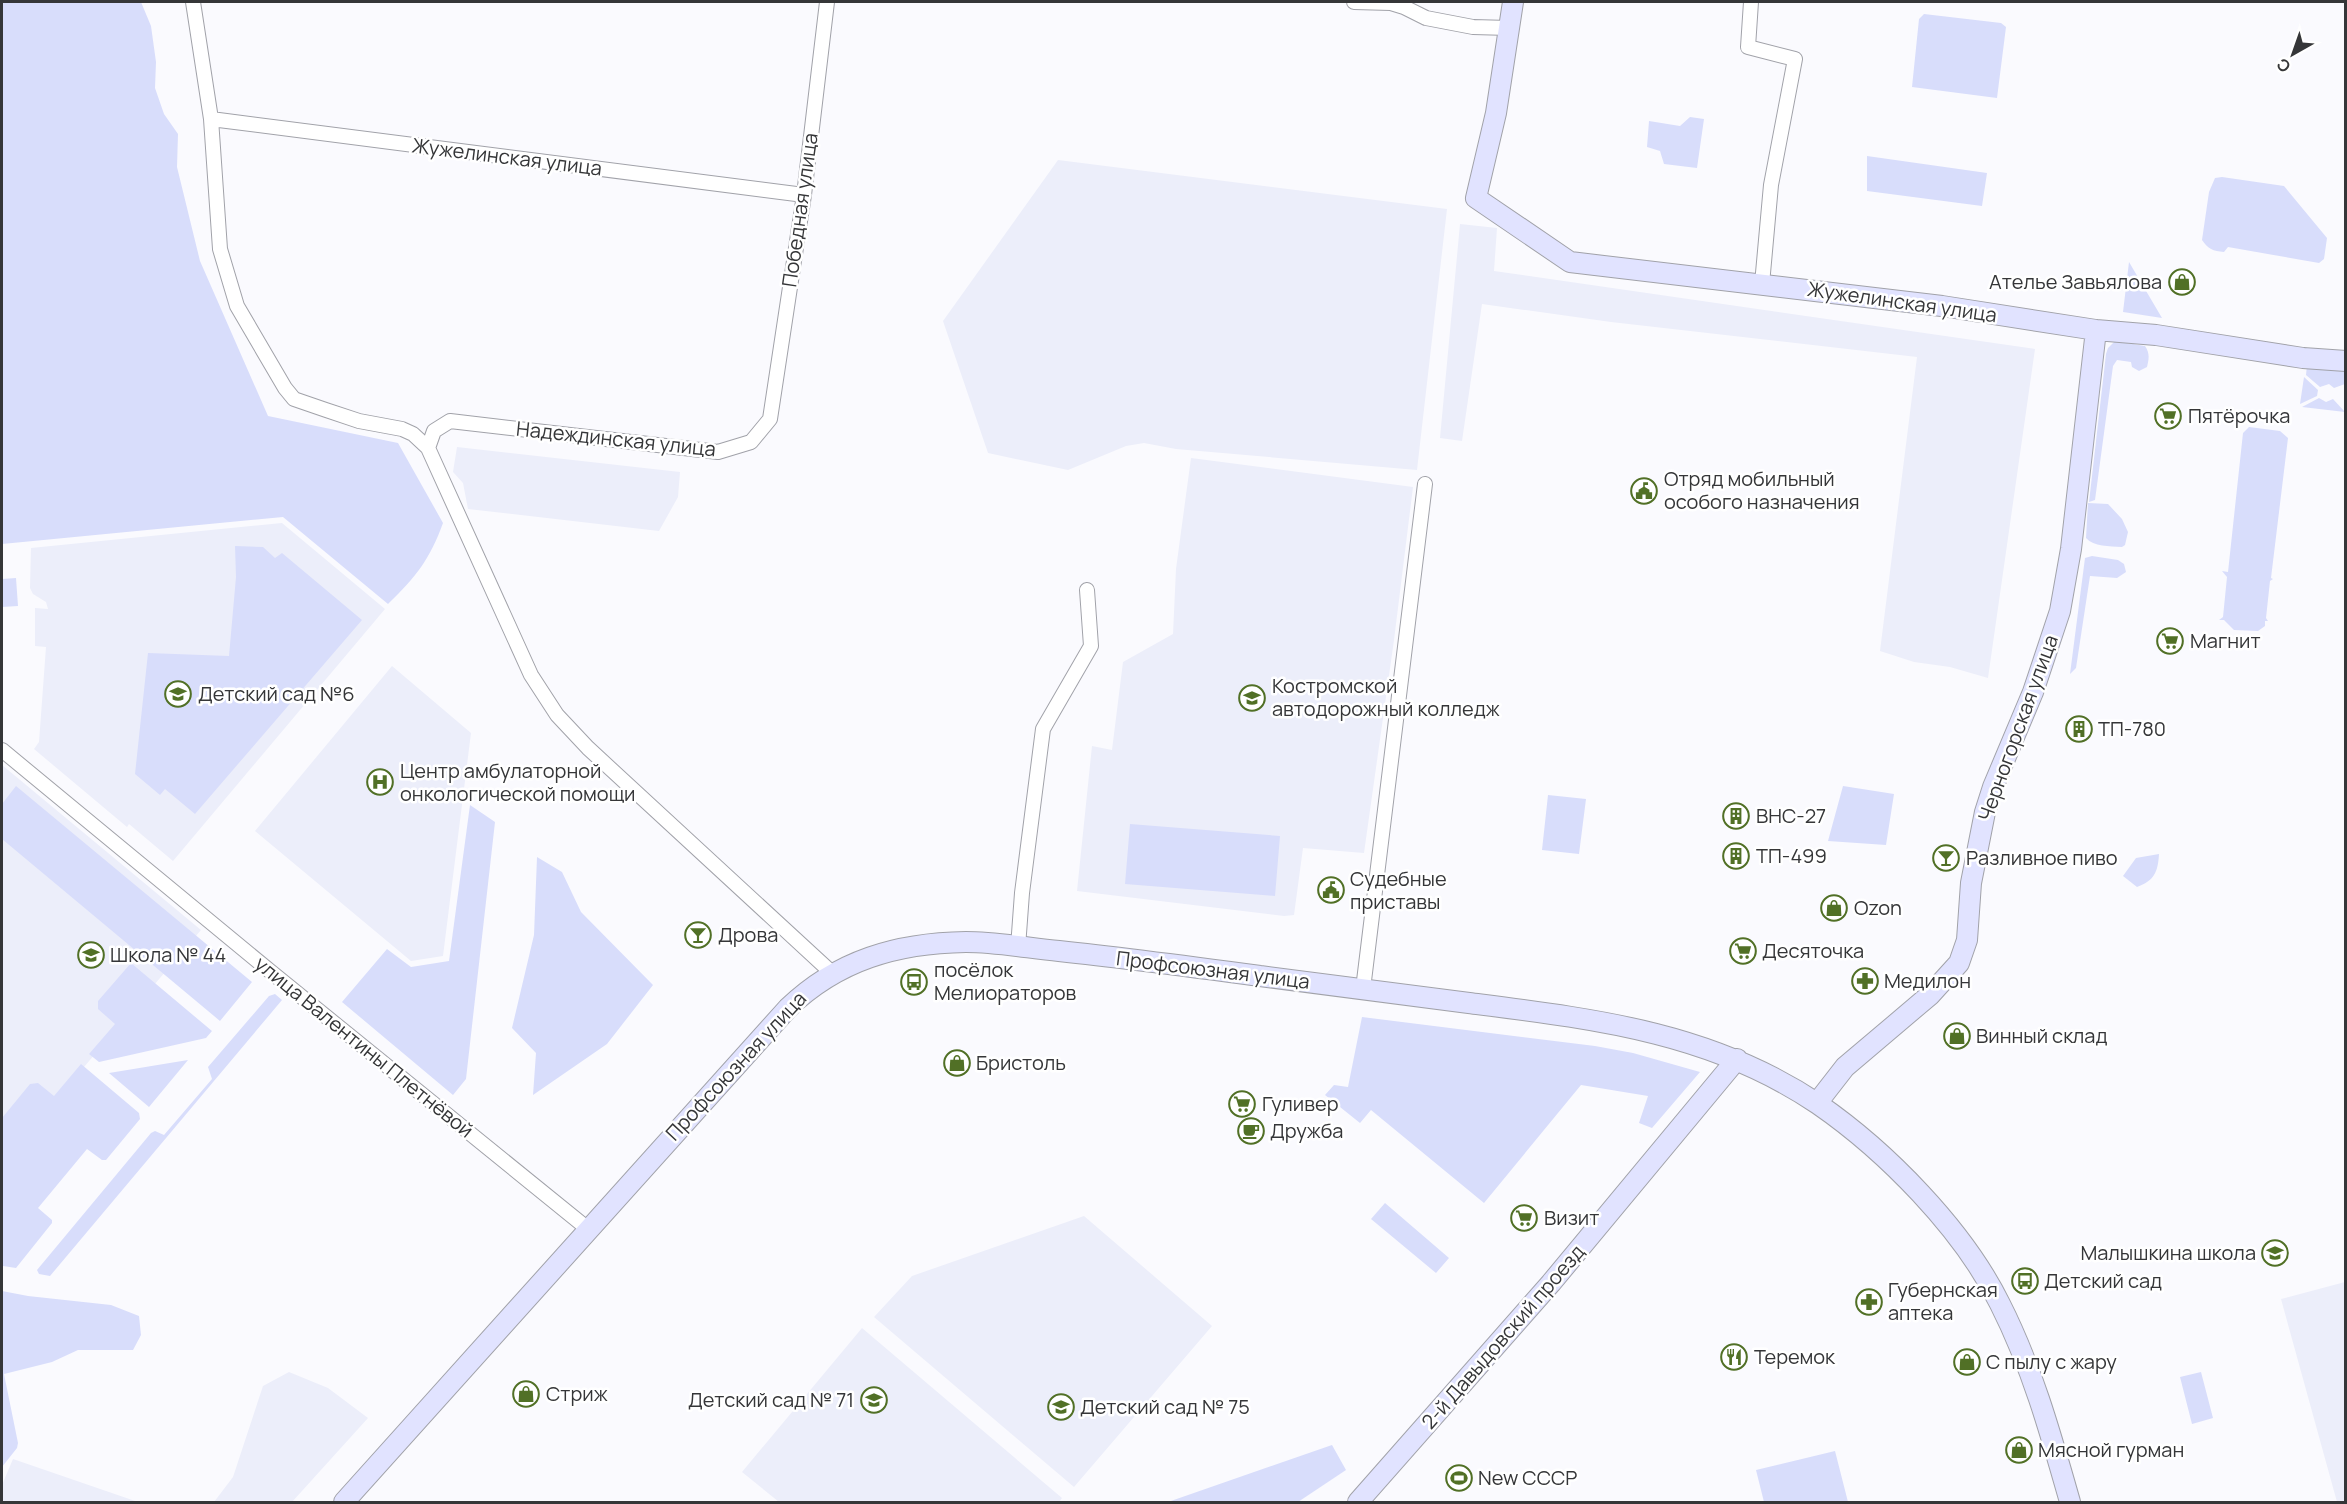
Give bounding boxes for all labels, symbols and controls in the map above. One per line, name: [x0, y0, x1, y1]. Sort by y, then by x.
north arrow: [2263, 24, 2323, 84]
text: С: [2272, 53, 2295, 78]
street label: Жужелинская улица: [411, 131, 604, 182]
street label: Победная улица: [775, 131, 824, 289]
shop icon: Ателье Завьялова: [2167, 267, 2197, 297]
place label: Ателье Завьялова: [1989, 268, 2162, 295]
street label: Жужелинская улица: [1806, 275, 1999, 328]
supermarket icon: Пятёрочка: [2153, 401, 2183, 431]
place label: Пятёрочка: [2188, 402, 2290, 429]
street label: Надеждинская улица: [515, 415, 717, 462]
place label: Отряд мобильный особого назначения: [1664, 465, 1860, 515]
public building icon: Отряд мобильный особого назначения: [1629, 476, 1659, 506]
supermarket icon: Магнит: [2155, 626, 2185, 656]
place label: Магнит: [2190, 627, 2261, 654]
street label: Черногорская улица: [1971, 631, 2064, 825]
place label: Костромской автодорожный колледж: [1272, 672, 1500, 722]
school or university icon: Детский сад №6: [163, 679, 193, 709]
place label: Детский сад №6: [198, 680, 355, 707]
school or university icon: Костромской автодорожный колледж: [1237, 683, 1267, 713]
building icon: ТП-780: [2064, 714, 2094, 744]
place label: ТП-780: [2098, 715, 2166, 742]
place label: Центр амбулаторной онкологической помощи: [400, 757, 635, 807]
hospital icon: Центр амбулаторной онкологической помощи: [365, 767, 395, 797]
building icon: ВНС-27: [1721, 801, 1751, 831]
place label: ВНС-27: [1756, 802, 1826, 829]
building icon: ТП-499: [1721, 841, 1751, 871]
place label: ТП-499: [1756, 842, 1827, 869]
bar icon: Разливное пиво: [1931, 843, 1961, 873]
place label: Разливное пиво: [1966, 844, 2118, 871]
place label: Судебные приставы: [1350, 865, 1447, 915]
public building icon: Судебные приставы: [1316, 875, 1346, 905]
shop icon: Ozon: [1819, 893, 1849, 923]
place label: Ozon: [1854, 894, 1902, 921]
bar icon: Дрова: [683, 920, 713, 950]
place label: Дрова: [718, 921, 778, 948]
supermarket icon: Десяточка: [1728, 936, 1758, 966]
place label: Десяточка: [1762, 937, 1864, 964]
school or university icon: Школа № 44: [76, 940, 106, 970]
place label: Школа № 44: [110, 941, 226, 968]
street label: Профсоюзная улица: [1115, 944, 1311, 995]
street label: улица Валентины Плетнёвой: [249, 950, 479, 1143]
place label: посёлок Мелиораторов: [934, 956, 1077, 1006]
pharmacy icon: Медилон: [1850, 966, 1880, 996]
bus stop icon: посёлок Мелиораторов: [899, 967, 929, 997]
place label: Медилон: [1884, 967, 1971, 994]
street label: Профсоюзная улица: [659, 985, 812, 1146]
shop icon: Винный склад: [1942, 1021, 1972, 1051]
place label: Винный склад: [1976, 1022, 2107, 1049]
shop icon: Бристоль: [942, 1048, 972, 1078]
place label: Бристоль: [976, 1049, 1066, 1076]
supermarket icon: Гуливер: [1227, 1089, 1257, 1119]
place label: Гуливер: [1262, 1090, 1339, 1117]
cafe icon: Дружба: [1236, 1116, 1266, 1146]
place label: Дружба: [1270, 1117, 1343, 1144]
supermarket icon: Визит: [1509, 1203, 1539, 1233]
place label: Визит: [1544, 1204, 1599, 1231]
school or university icon: Малышкина школа: [2260, 1238, 2290, 1268]
street label: 2-й Давыдовский проезд: [1415, 1239, 1590, 1435]
place label: Малышкина школа: [2080, 1239, 2256, 1266]
bus stop icon: Детский сад: [2010, 1266, 2040, 1296]
place label: Детский сад: [2044, 1267, 2162, 1294]
place label: Губернская аптека: [1888, 1276, 1998, 1326]
pharmacy icon: Губернская аптека: [1854, 1287, 1884, 1317]
restaurant icon: Теремок: [1719, 1342, 1749, 1372]
place label: Теремок: [1754, 1343, 1836, 1370]
shop icon: С пылу с жару: [1952, 1347, 1982, 1377]
place label: С пылу с жару: [1986, 1348, 2117, 1375]
shop icon: Стриж: [511, 1379, 541, 1409]
place label: Стриж: [546, 1380, 608, 1407]
school or university icon: Детский сад № 71: [859, 1385, 889, 1415]
place label: Детский сад № 71: [688, 1386, 854, 1413]
school or university icon: Детский сад № 75: [1046, 1392, 1076, 1422]
place label: Детский сад № 75: [1080, 1393, 1250, 1420]
shop icon: Мясной гурман: [2004, 1435, 2034, 1465]
place label: Мясной гурман: [2038, 1436, 2184, 1463]
sports icon: New СССР: [1444, 1463, 1474, 1493]
place label: New СССР: [1478, 1464, 1577, 1491]

